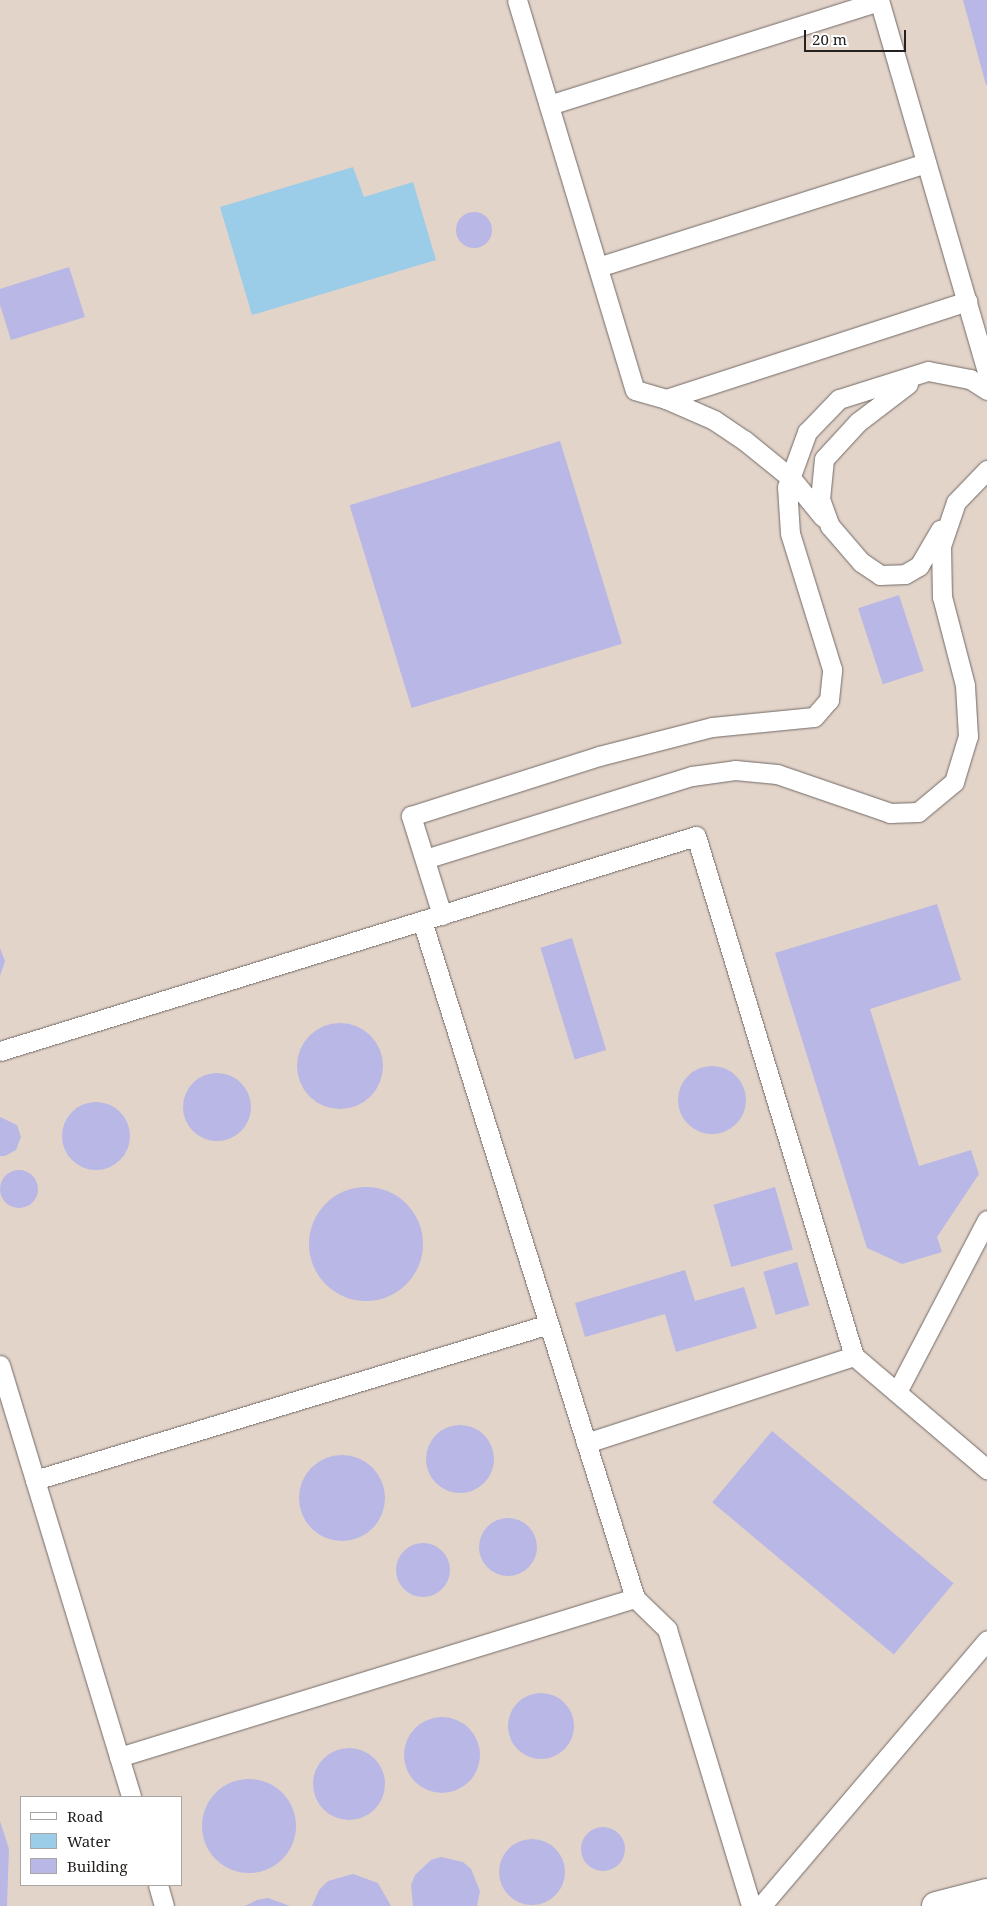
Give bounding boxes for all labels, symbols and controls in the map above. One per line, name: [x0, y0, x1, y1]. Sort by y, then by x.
scale bar: [807, 20, 910, 52]
text: 20 m: [812, 29, 847, 49]
legend: [20, 1796, 182, 1886]
text: Road: [67, 1806, 103, 1826]
text: Water: [67, 1831, 110, 1851]
text: Building: [67, 1856, 128, 1876]

